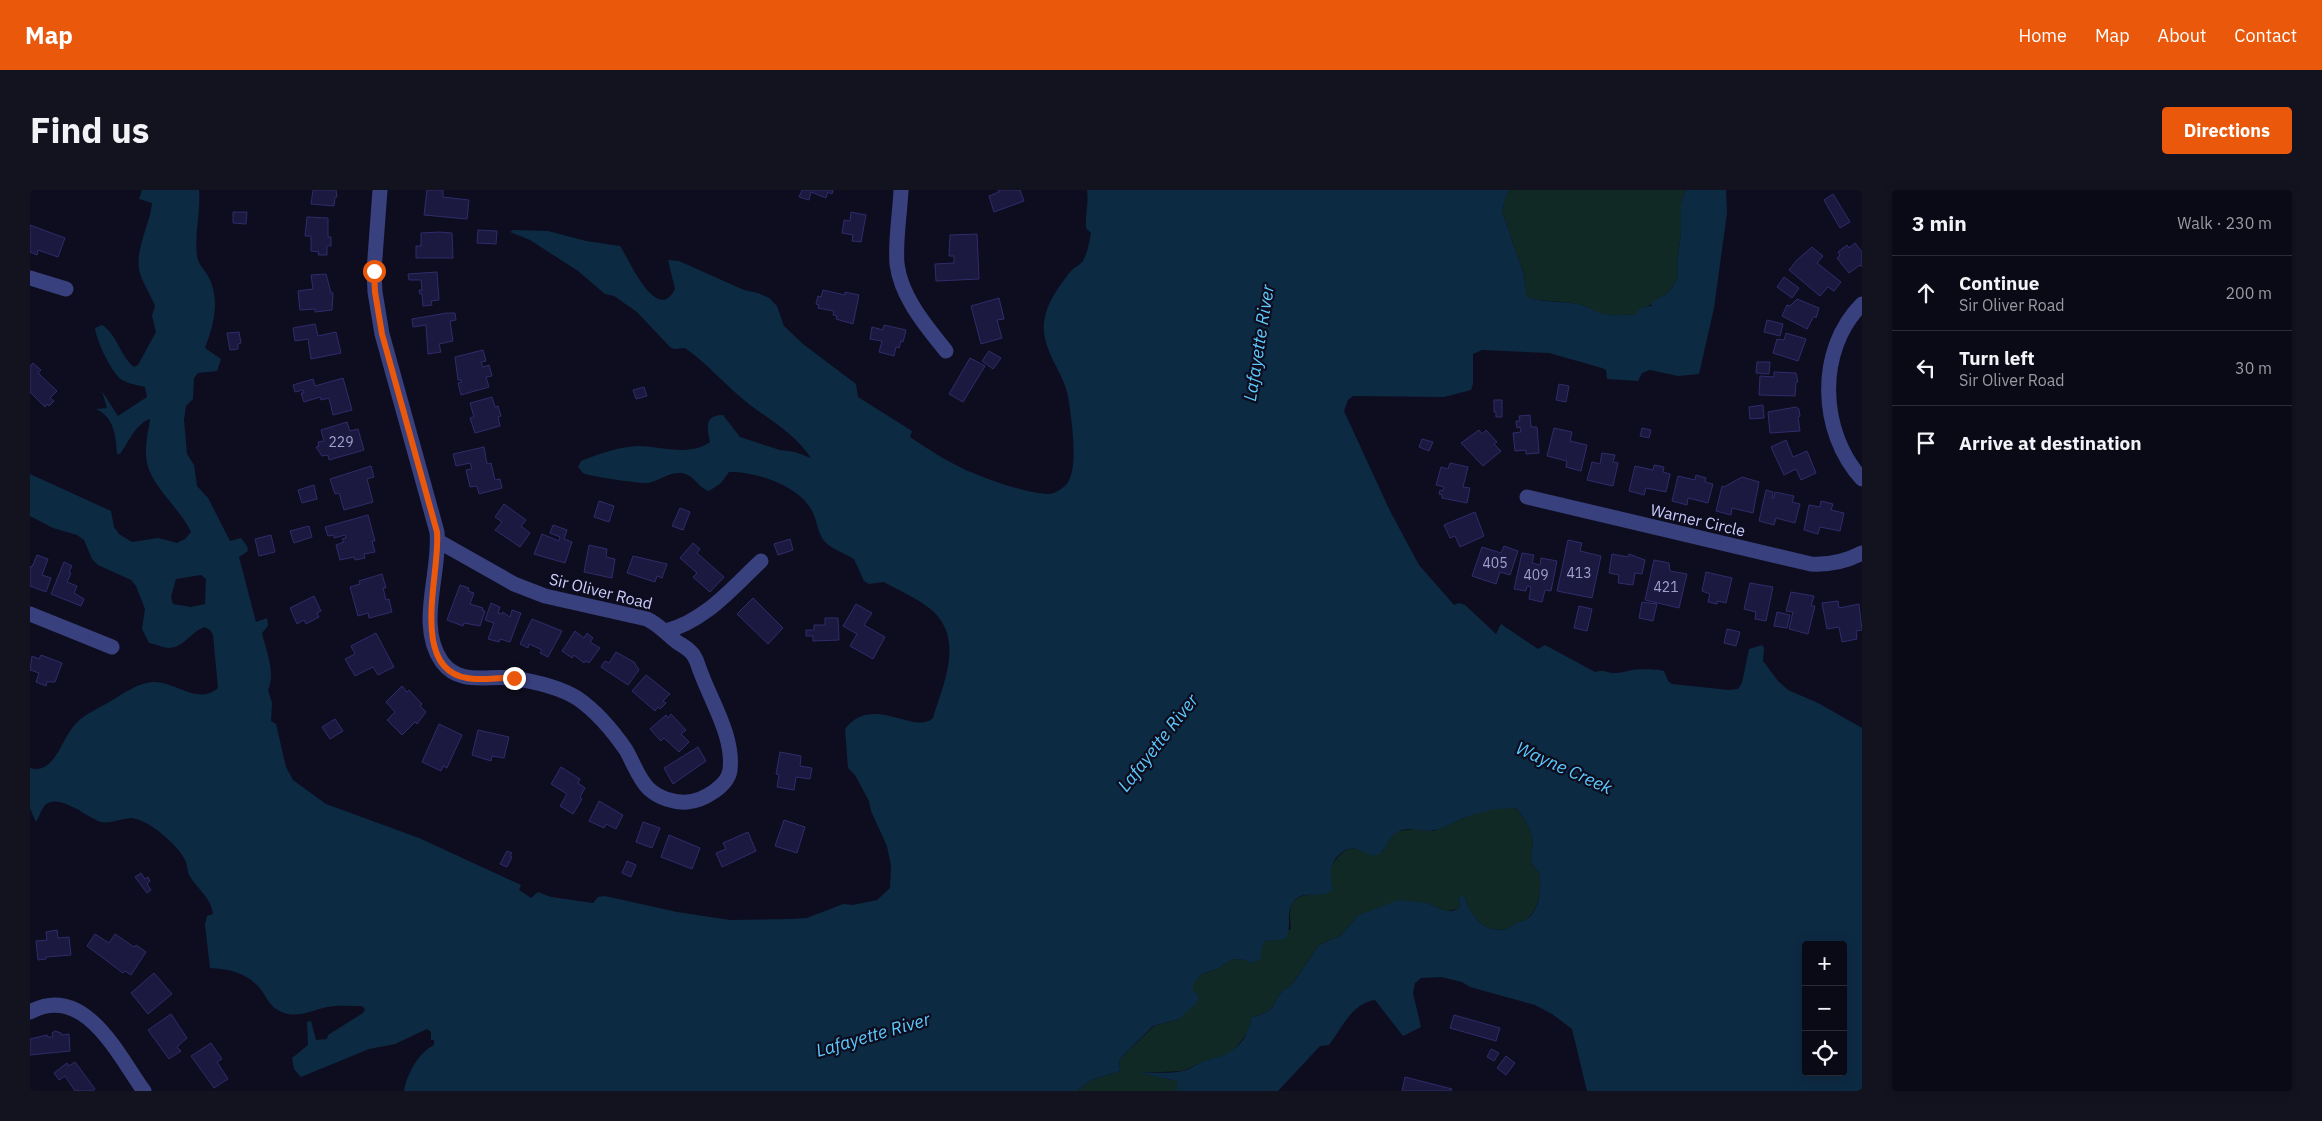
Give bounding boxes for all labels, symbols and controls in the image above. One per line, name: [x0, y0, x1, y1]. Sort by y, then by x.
text: Map: [25, 19, 73, 51]
text: Home: [2019, 24, 2067, 47]
text: Map: [2095, 24, 2130, 47]
text: About: [2158, 24, 2206, 47]
text: Contact: [2234, 24, 2297, 47]
text: Find us: [30, 107, 149, 153]
button: Directions: [2162, 107, 2292, 154]
text: 3 min: [1912, 209, 1967, 237]
text: Walk · 230 m: [2177, 213, 2272, 233]
route start: [363, 260, 386, 283]
text: Continue: [1959, 271, 2039, 295]
icon: ahead: [1912, 279, 1940, 307]
water label: Lafayette River: [1238, 283, 1279, 403]
text: 200 m: [2225, 283, 2272, 303]
text: Sir Oliver Road: [1959, 295, 2065, 315]
text: Turn left: [1959, 346, 2035, 370]
icon: left: [1912, 354, 1940, 382]
text: 30 m: [2235, 358, 2272, 378]
text: Sir Oliver Road: [1959, 370, 2065, 390]
icon: arrive: [1912, 429, 1940, 457]
text: Arrive at destination: [1959, 431, 2142, 455]
house number: 229: [328, 433, 354, 451]
street label: Warner Circle: [1649, 499, 1748, 541]
house number: 405: [1482, 554, 1508, 572]
house number: 413: [1566, 564, 1592, 582]
house number: 409: [1523, 566, 1549, 584]
street label: Sir Oliver Road: [547, 569, 655, 613]
house number: 421: [1653, 578, 1679, 596]
route end: [503, 667, 526, 690]
water label: Lafayette River: [1112, 689, 1203, 796]
water label: Wayne Creek: [1512, 736, 1617, 799]
map controls: [1802, 941, 1847, 1076]
button: +: [1802, 941, 1847, 986]
button: −: [1802, 986, 1847, 1031]
water label: Lafayette River: [813, 1007, 933, 1062]
button: locate: [1802, 1031, 1847, 1076]

